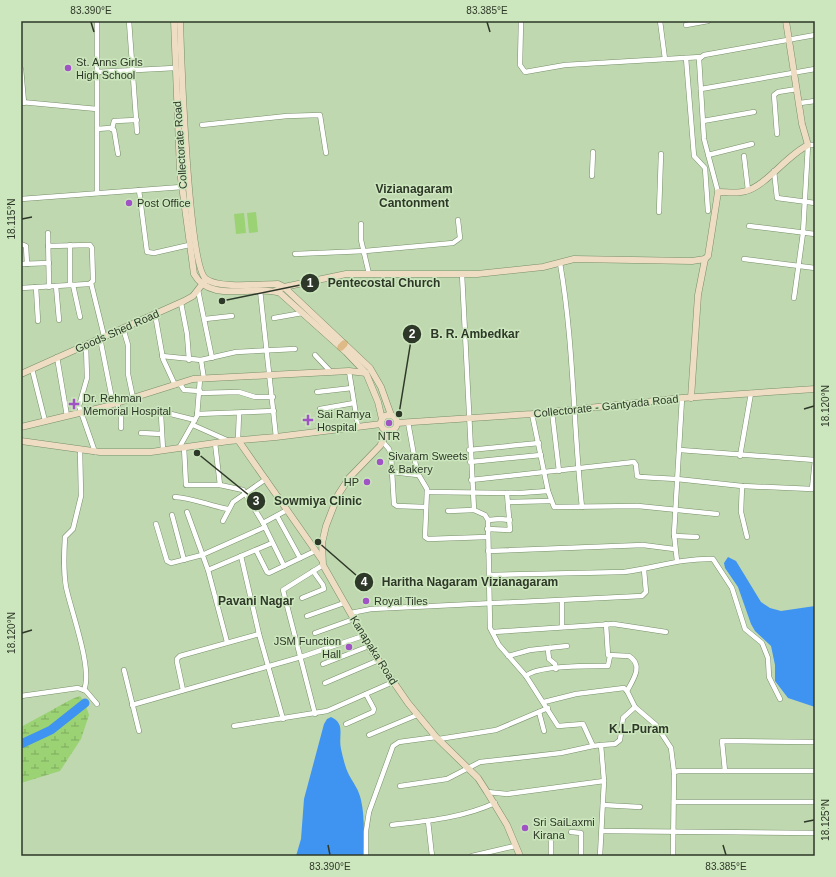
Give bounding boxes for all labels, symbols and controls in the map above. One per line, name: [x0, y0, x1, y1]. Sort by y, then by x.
text: 83.390°E: [70, 5, 112, 16]
text: 83.385°E: [466, 5, 508, 16]
place label: St. Anns Girls High School: [76, 56, 143, 81]
marker: St. Anns Girls High School: [63, 63, 73, 73]
street label: Collectorate Road: [171, 101, 189, 189]
district label: Vizianagaram Cantonment: [375, 182, 453, 210]
place label: Post Office: [137, 197, 191, 209]
text: 18.115°N: [6, 198, 17, 240]
marker: Post Office: [124, 198, 134, 208]
callout: Pentecostal Church: [300, 271, 448, 295]
text: 1: [307, 276, 314, 290]
text: Pentecostal Church: [328, 276, 440, 290]
street label: Goods Shed Road: [73, 307, 161, 355]
callout: B. R. Ambedkar: [402, 322, 528, 346]
text: 2: [409, 327, 416, 341]
text: B. R. Ambedkar: [431, 327, 520, 341]
text: 18.120°N: [820, 385, 831, 427]
place label: Dr. Rehman Memorial Hospital: [83, 392, 171, 417]
street label: Collectorate - Gantyada Road: [533, 392, 679, 420]
marker: Dr. Rehman Memorial Hospital: [68, 398, 80, 410]
place label: Sai Ramya Hospital: [317, 408, 372, 433]
marker: Sai Ramya Hospital: [302, 414, 314, 426]
marker: NTR: [384, 418, 394, 428]
place label: NTR: [378, 430, 400, 442]
place label: Sivaram Sweets & Bakery: [388, 450, 468, 475]
marker: Sivaram Sweets & Bakery: [375, 457, 385, 467]
place label: HP: [344, 476, 359, 488]
marker: HP: [362, 477, 372, 487]
callout: Sowmiya Clinic: [246, 489, 370, 513]
text: 3: [253, 494, 260, 508]
text: Sowmiya Clinic: [274, 494, 362, 508]
callout: Haritha Nagaram Vizianagaram: [354, 570, 566, 594]
text: 4: [361, 575, 368, 589]
text: Haritha Nagaram Vizianagaram: [382, 575, 558, 589]
district label: Pavani Nagar: [218, 594, 294, 608]
place label: Royal Tiles: [374, 595, 428, 607]
marker: Royal Tiles: [361, 596, 371, 606]
text: 18.120°N: [6, 612, 17, 654]
street label: Kanapaka Road: [348, 613, 400, 687]
place label: JSM Function Hall: [274, 635, 341, 660]
marker: JSM Function Hall: [344, 642, 354, 652]
district label: K.L.Puram: [609, 722, 669, 736]
text: 18.125°N: [820, 799, 831, 841]
place label: Sri SaiLaxmi Kirana: [533, 816, 595, 841]
marker: Sri SaiLaxmi Kirana: [520, 823, 530, 833]
text: 83.390°E: [309, 861, 351, 872]
text: 83.385°E: [705, 861, 747, 872]

